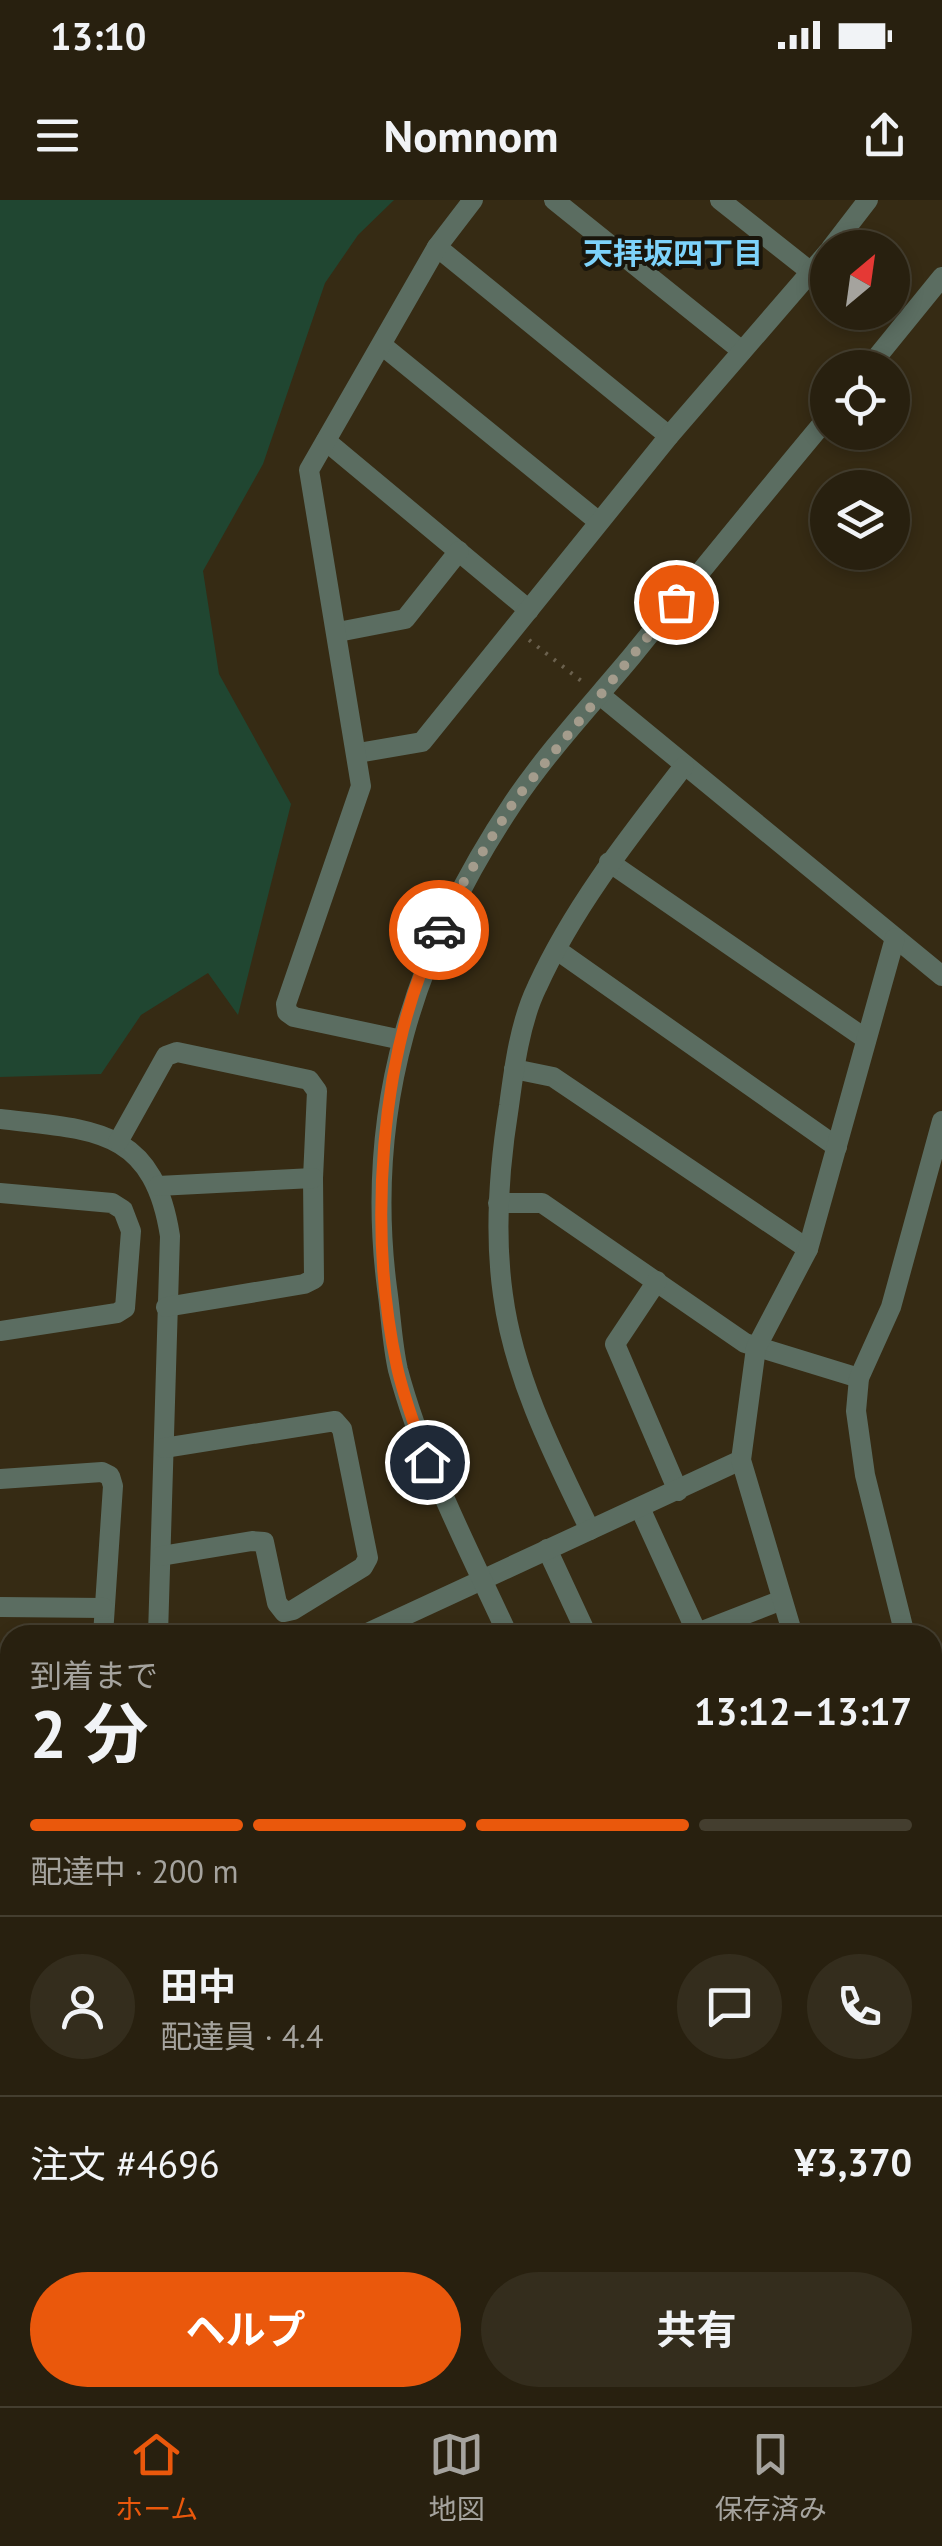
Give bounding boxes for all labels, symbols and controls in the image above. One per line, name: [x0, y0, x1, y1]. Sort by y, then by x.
text: 13:10: [50, 11, 146, 60]
text: Nomnom: [384, 106, 558, 164]
icon: menu: [30, 108, 85, 163]
icon: share: [857, 108, 912, 163]
north arrow: [810, 230, 910, 330]
map controls: [810, 230, 910, 570]
district label: 天拝坂四丁目: [583, 233, 763, 272]
button: locate: [810, 350, 910, 450]
button: layers: [810, 470, 910, 570]
pin: [634, 560, 719, 645]
icon: bag: [649, 575, 704, 630]
courier: [389, 880, 489, 980]
icon: car: [412, 903, 467, 958]
pin: [385, 1420, 470, 1505]
icon: home: [400, 1435, 455, 1490]
text: 到着まで: [30, 1654, 158, 1696]
text: 13:12–13:17: [694, 1686, 912, 1735]
text: 2 分: [30, 1691, 148, 1775]
text: 配達中 · 200 m: [30, 1850, 238, 1892]
button: person: [30, 1954, 135, 2059]
button: chat: [677, 1954, 782, 2059]
button: phone: [807, 1954, 912, 2059]
text: 田中: [160, 1961, 236, 2010]
text: 配達員 · 4.4: [160, 2015, 323, 2057]
text: ¥3,370: [795, 2137, 912, 2186]
text: 注文 #4696: [30, 2139, 220, 2188]
button: ヘルプ: [30, 2272, 461, 2387]
button: 共有: [481, 2272, 912, 2387]
tab: ホーム: [115, 2427, 198, 2527]
tab: 地図: [429, 2427, 485, 2527]
tab: 保存済み: [715, 2427, 827, 2527]

